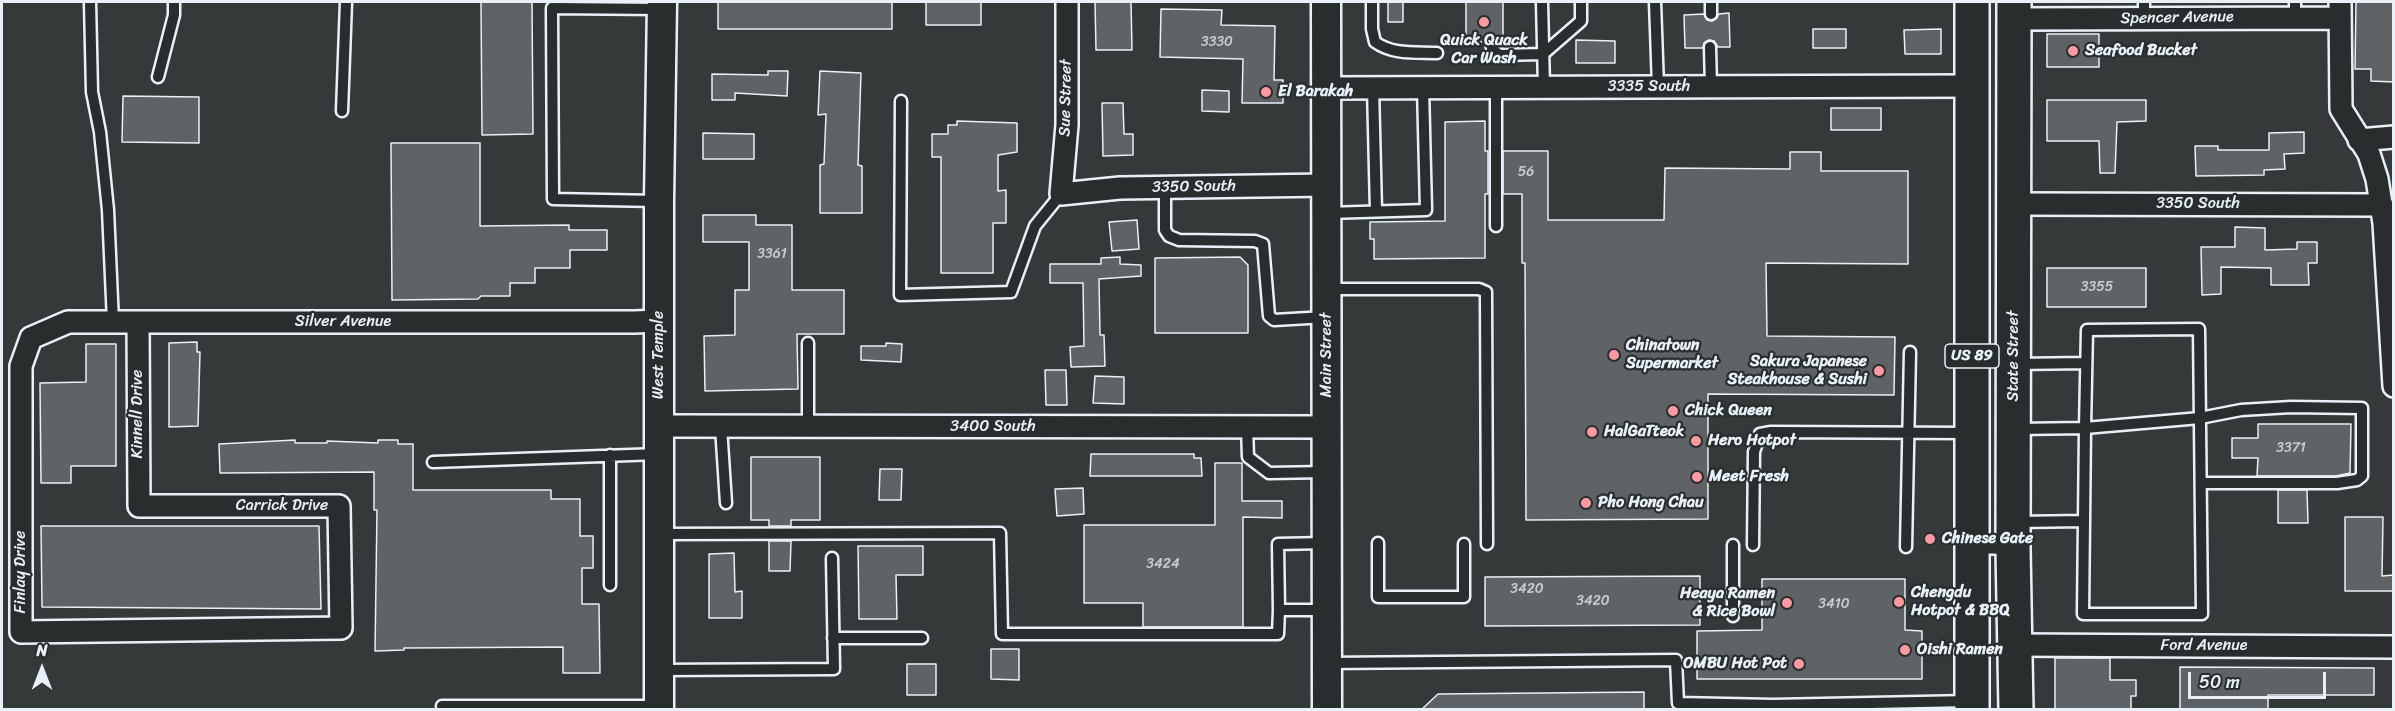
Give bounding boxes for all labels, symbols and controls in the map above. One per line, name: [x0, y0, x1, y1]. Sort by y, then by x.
street label: Spencer Avenue: [2120, 7, 2234, 29]
marker: Quick Quack Car Wash: [1477, 15, 1491, 29]
place label: Quick Quack Car Wash: [1440, 31, 1528, 69]
house number: 3330: [1201, 34, 1233, 50]
place label: Seafood Bucket: [2085, 41, 2197, 61]
marker: Seafood Bucket: [2066, 44, 2080, 58]
street label: Sue Street: [1056, 59, 1076, 137]
street label: 3335 South: [1608, 77, 1690, 97]
place label: El Barakah: [1278, 82, 1353, 102]
marker: El Barakah: [1259, 85, 1273, 99]
house number: 56: [1518, 164, 1534, 180]
street label: 3350 South: [1152, 177, 1236, 197]
street label: 3350 South: [2156, 194, 2240, 214]
house number: 3361: [757, 246, 787, 262]
house number: 3355: [2081, 279, 2113, 295]
street label: West Temple: [649, 311, 669, 399]
street label: State Street: [2004, 311, 2024, 401]
street label: Silver Avenue: [295, 312, 391, 332]
street label: Main Street: [1317, 313, 1337, 397]
place label: Chinatown Supermarket: [1626, 336, 1718, 374]
road number: US 89: [1945, 344, 1999, 368]
marker: Chinatown Supermarket: [1607, 348, 1621, 362]
place label: Sakura Japanese Steakhouse & Sushi: [1727, 352, 1867, 390]
marker: Sakura Japanese Steakhouse & Sushi: [1872, 364, 1886, 378]
street label: Kinnell Drive: [128, 369, 148, 459]
place label: Chick Queen: [1685, 401, 1772, 421]
marker: Chick Queen: [1666, 404, 1680, 418]
street label: 3400 South: [950, 417, 1036, 437]
place label: HalGaTteok: [1604, 422, 1684, 442]
marker: HalGaTteok: [1585, 425, 1599, 439]
place label: Hero Hotpot: [1708, 431, 1796, 451]
marker: Hero Hotpot: [1689, 434, 1703, 448]
house number: 3371: [2276, 440, 2306, 456]
place label: Meet Fresh: [1709, 467, 1789, 487]
marker: Meet Fresh: [1690, 470, 1704, 484]
place label: Pho Hong Chau: [1598, 493, 1704, 513]
street label: Carrick Drive: [236, 496, 328, 516]
marker: Pho Hong Chau: [1579, 496, 1593, 510]
place label: Chinese Gate: [1942, 529, 2033, 549]
street label: Finlay Drive: [11, 531, 31, 613]
marker: Chinese Gate: [1923, 532, 1937, 546]
house number: 3424: [1146, 556, 1180, 572]
house number: 3420: [1510, 581, 1544, 597]
place label: Chengdu Hotpot & BBQ: [1911, 583, 2010, 621]
place label: Heaya Ramen & Rice Bowl: [1680, 584, 1775, 622]
house number: 3420: [1576, 593, 1610, 609]
marker: Chengdu Hotpot & BBQ: [1892, 595, 1906, 609]
marker: Heaya Ramen & Rice Bowl: [1780, 596, 1794, 610]
house number: 3410: [1818, 596, 1850, 612]
text: N: [36, 636, 48, 665]
street label: Ford Avenue: [2160, 636, 2248, 656]
north arrow: [12, 639, 72, 699]
place label: Oishi Ramen: [1917, 640, 2003, 660]
marker: Oishi Ramen: [1898, 643, 1912, 657]
place label: OMBU Hot Pot: [1683, 654, 1787, 674]
marker: OMBU Hot Pot: [1792, 657, 1806, 671]
scale bar: [2191, 660, 2329, 698]
text: 50 m: [2199, 666, 2240, 698]

